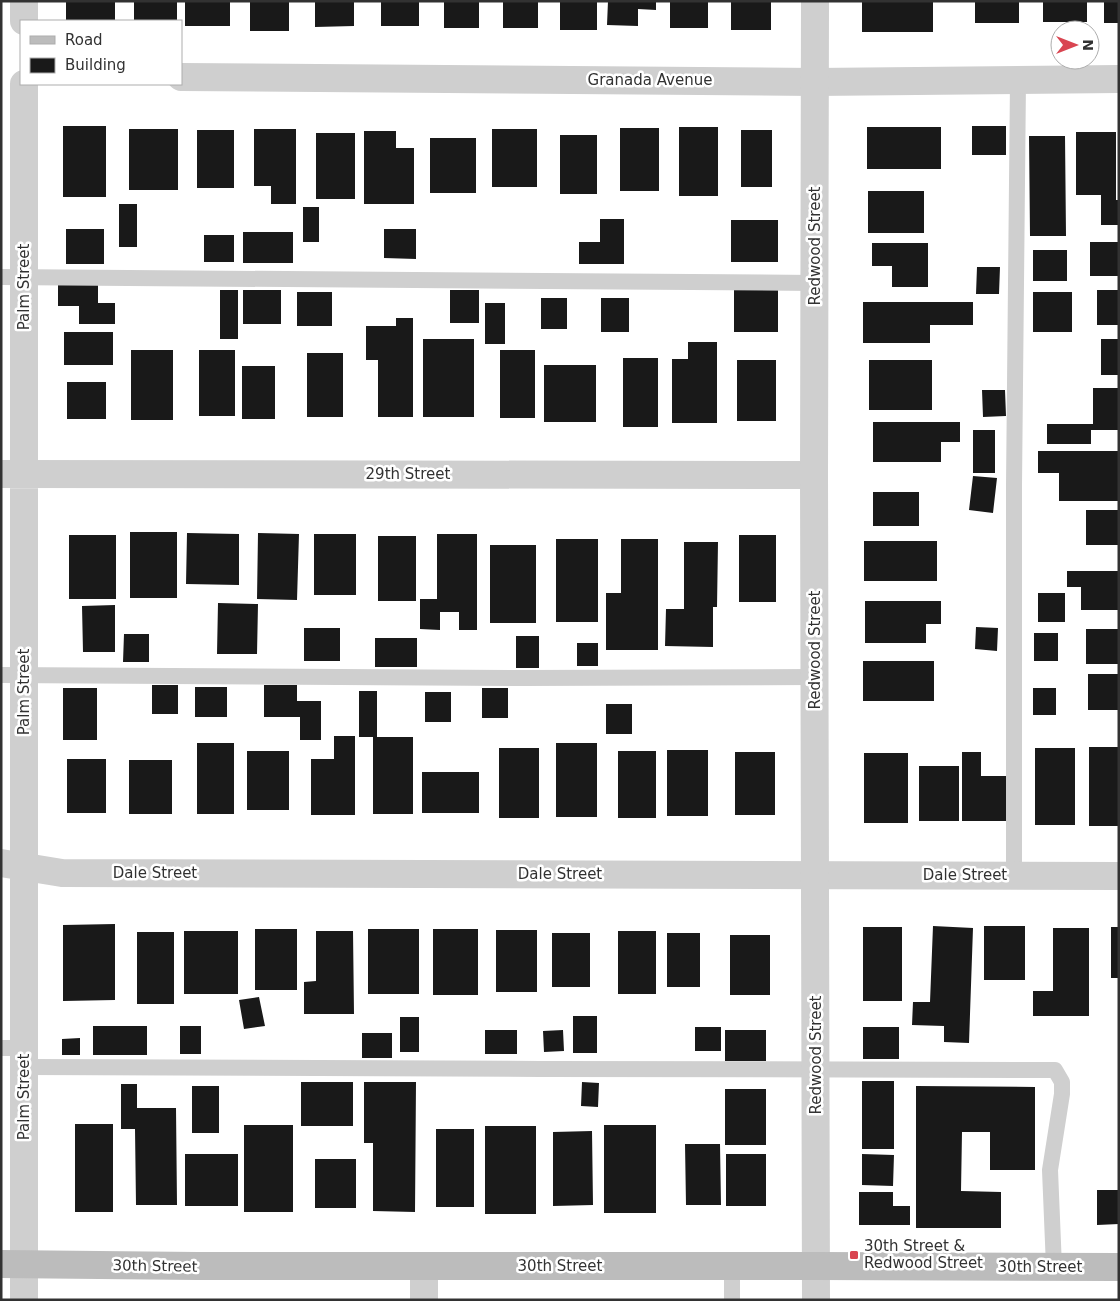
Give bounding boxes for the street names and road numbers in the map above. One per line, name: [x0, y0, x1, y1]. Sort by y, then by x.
street label: Granada Avenue: [588, 71, 712, 89]
street label: Redwood Street: [806, 186, 824, 306]
street label: Palm Street: [15, 244, 33, 330]
street label: 29th Street: [366, 465, 451, 483]
street label: Redwood Street: [806, 590, 824, 710]
street label: Palm Street: [15, 649, 33, 735]
street label: Dale Street: [113, 864, 197, 882]
street label: Dale Street: [518, 865, 602, 883]
street label: Dale Street: [923, 866, 1007, 884]
street label: Redwood Street: [807, 995, 825, 1115]
street label: Palm Street: [15, 1054, 33, 1140]
street label: 30th Street: [112, 1256, 198, 1276]
street label: 30th Street: [518, 1257, 603, 1275]
street label: 30th Street: [998, 1258, 1083, 1276]

